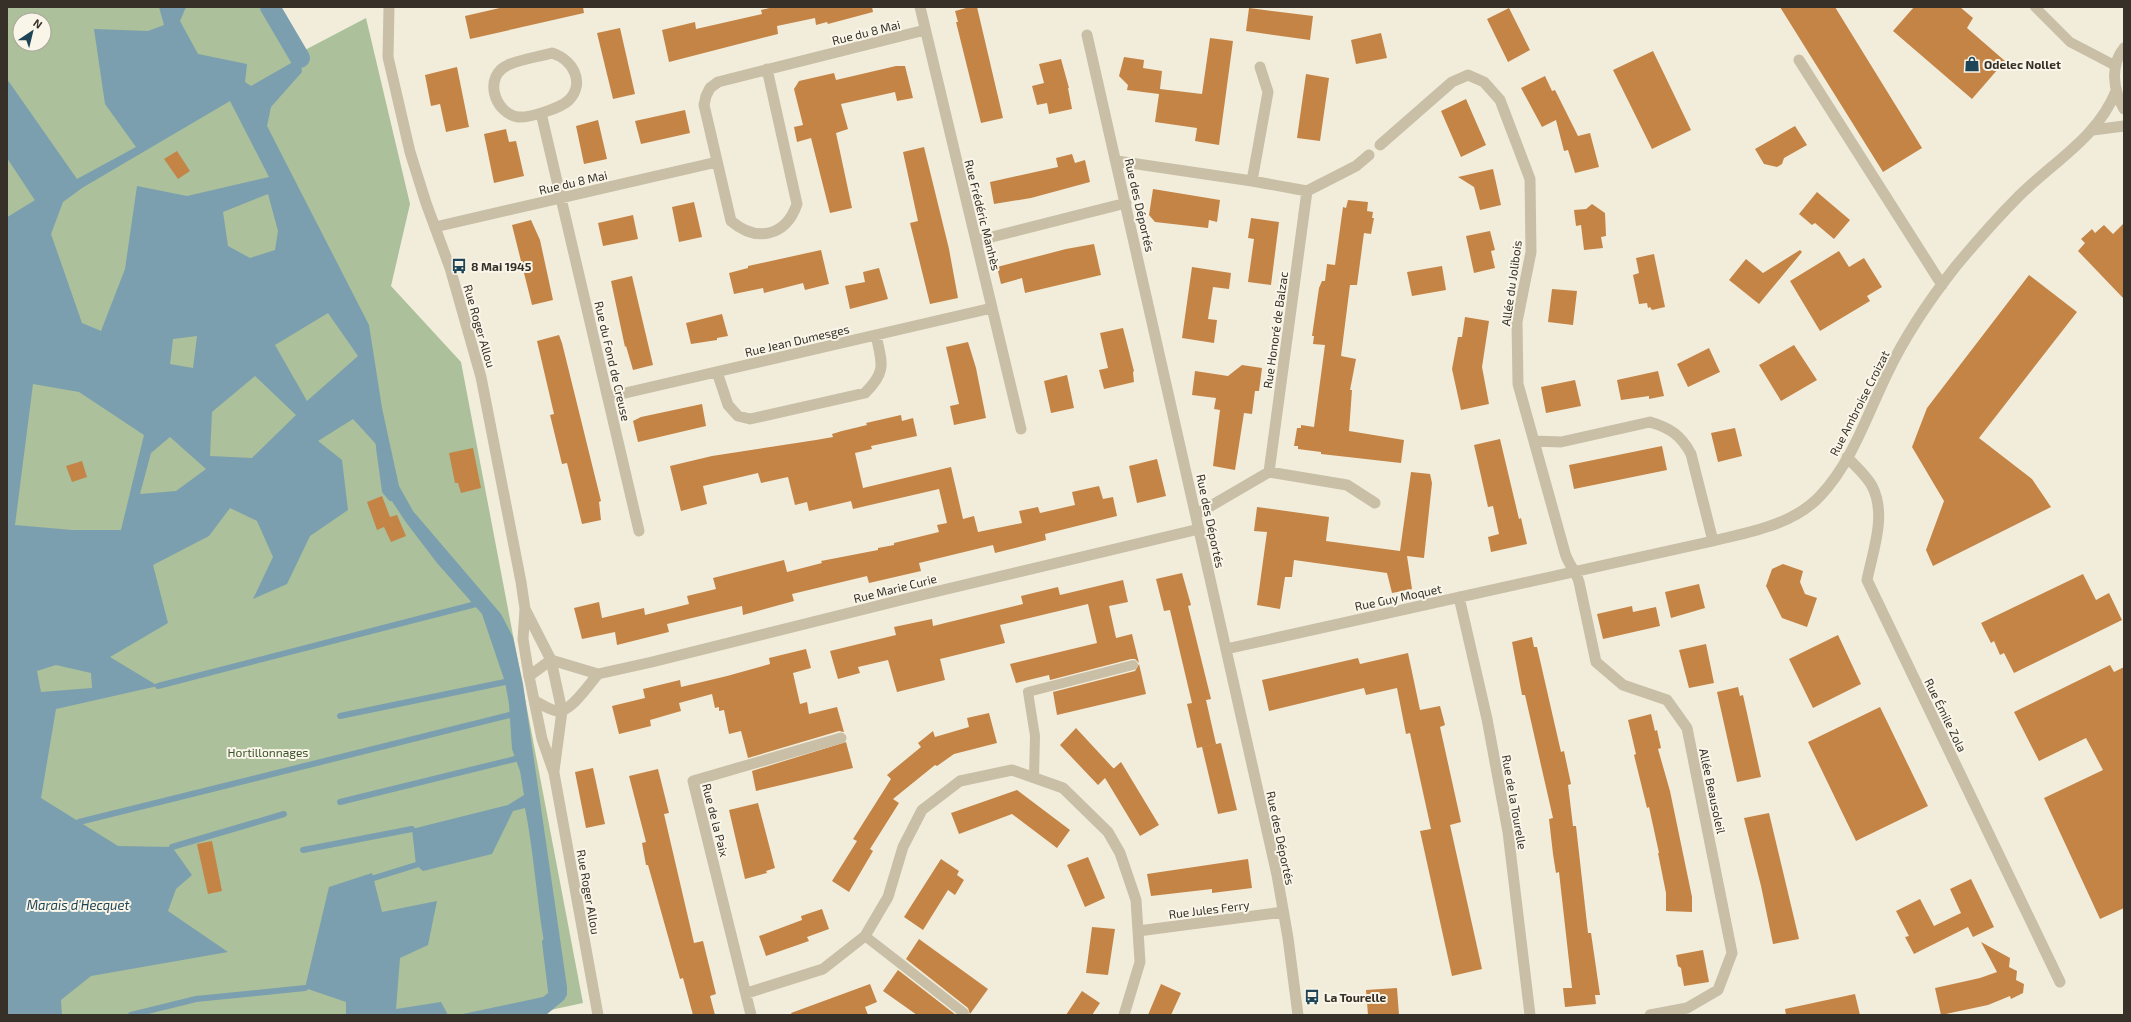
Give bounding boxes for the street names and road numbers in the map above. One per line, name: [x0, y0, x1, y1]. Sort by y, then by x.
street label: Rue du 8 Mai: [830, 17, 902, 47]
street label: Rue des Déportés: [1122, 157, 1158, 253]
street label: Rue Frédéric Manhès: [962, 158, 1004, 272]
street label: Rue du 8 Mai: [537, 167, 609, 197]
street label: Allée du Jolibois: [1498, 239, 1524, 327]
street label: Rue Honoré de Balzac: [1260, 271, 1290, 389]
street label: Rue Roger Allou: [461, 283, 499, 369]
street label: Rue du Fond de Creuse: [592, 300, 634, 422]
street label: Rue Jean Dumesges: [743, 321, 851, 359]
street label: Rue Ambroise Croizat: [1826, 348, 1892, 458]
street label: Rue des Déportés: [1194, 473, 1228, 569]
street label: Rue Marie Curie: [852, 571, 938, 605]
street label: Rue Guy Moquet: [1353, 581, 1443, 613]
street label: Rue Émile Zola: [1922, 676, 1970, 754]
street label: Allée Beausoleil: [1697, 747, 1729, 835]
street label: Rue de la Tourelle: [1500, 754, 1530, 850]
street label: Rue de la Paix: [700, 782, 732, 859]
street label: Rue des Déportés: [1264, 790, 1298, 886]
street label: Rue Roger Allou: [575, 849, 603, 935]
street label: Rue Jules Ferry: [1168, 897, 1251, 921]

